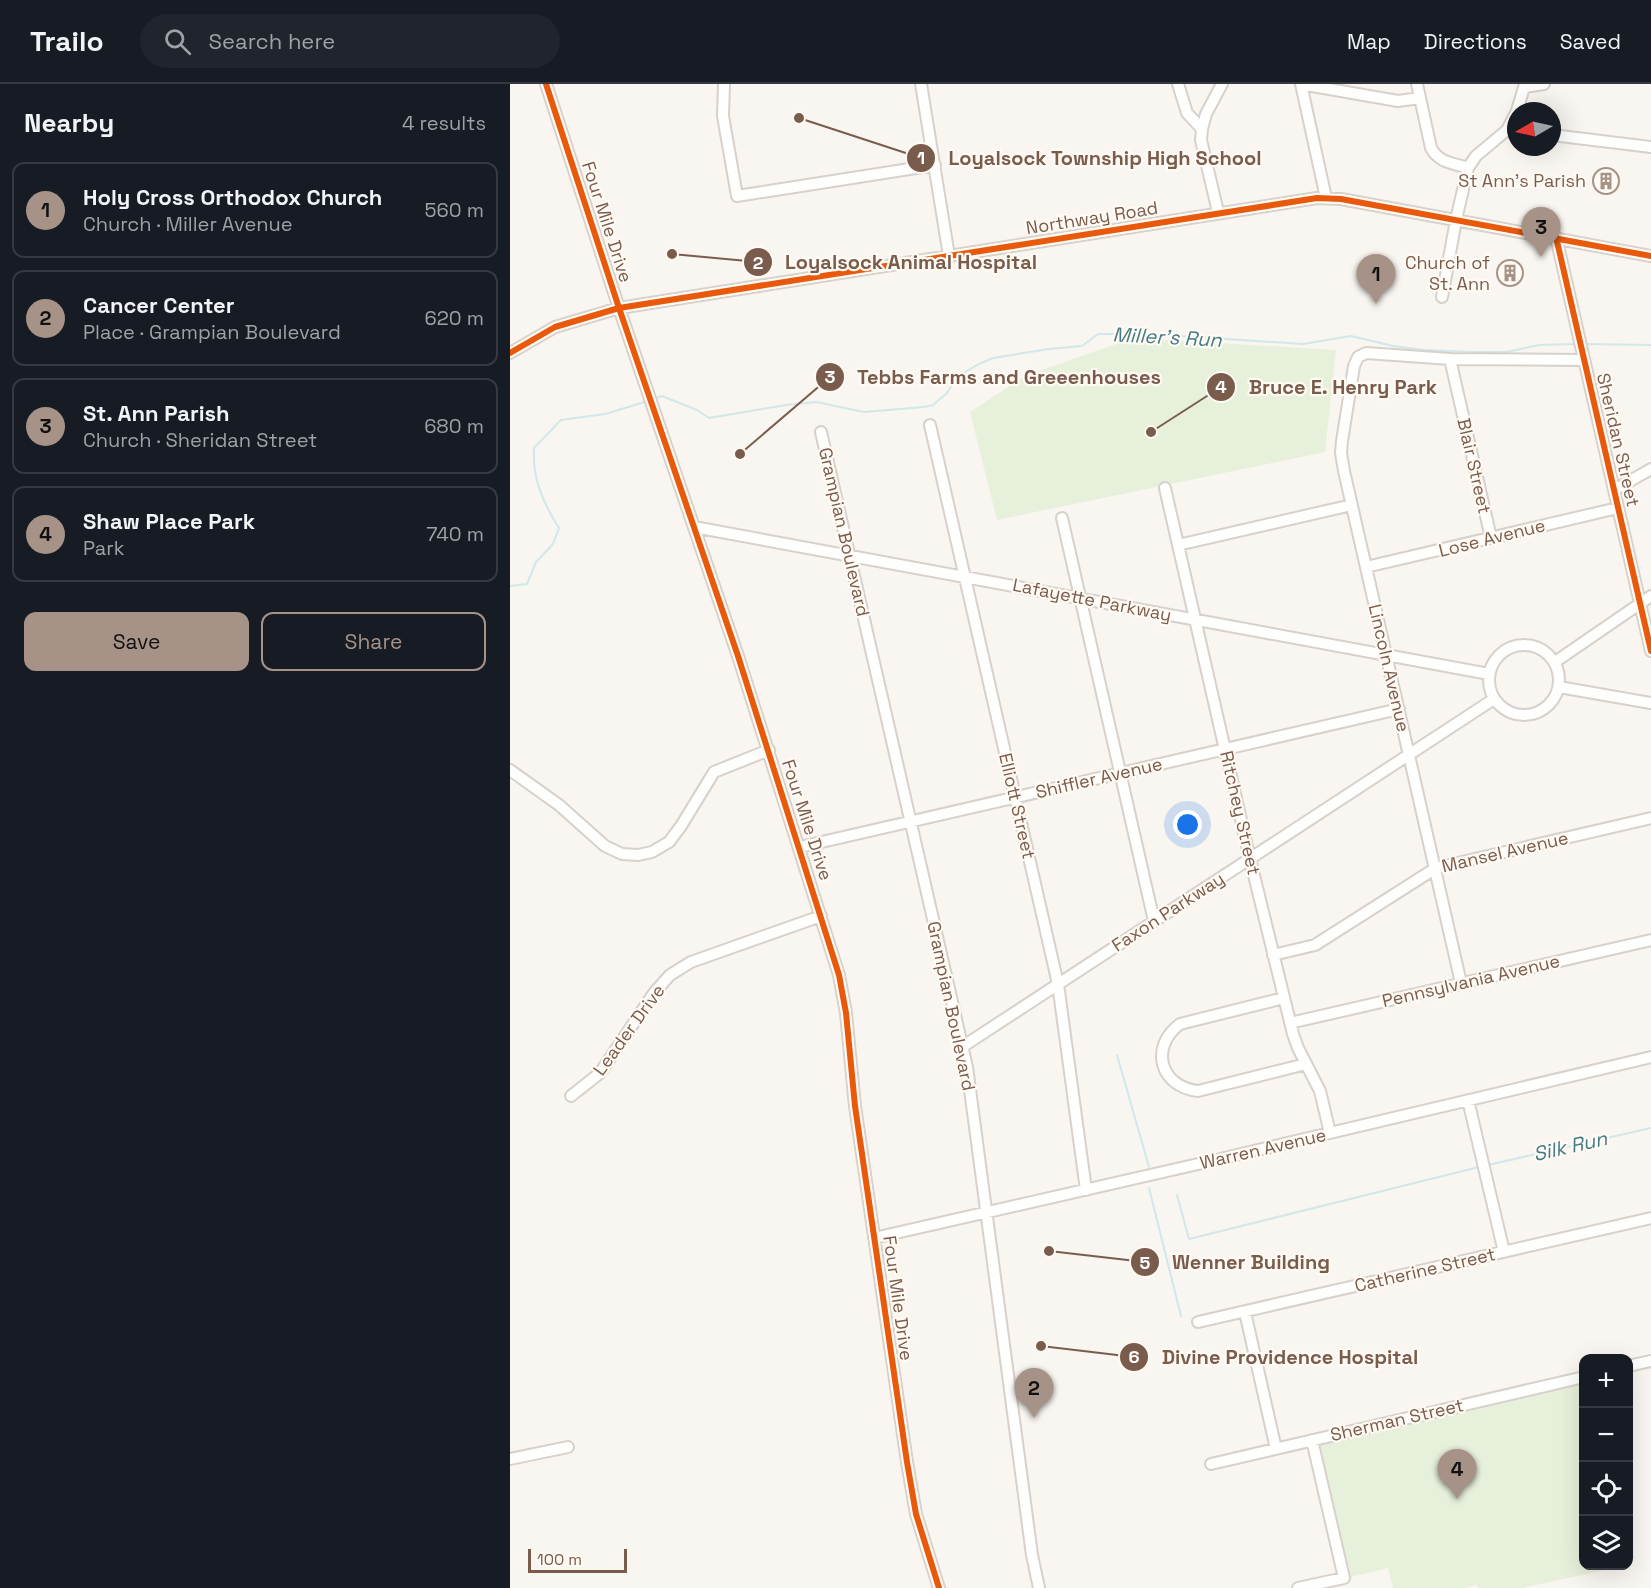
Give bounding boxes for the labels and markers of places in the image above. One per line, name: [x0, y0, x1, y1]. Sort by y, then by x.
callout: Loyalsock Township High School: [906, 139, 1274, 177]
building icon: St Ann's Parish: [1591, 166, 1621, 196]
place label: St Ann's Parish: [1458, 169, 1586, 192]
pin: 3: [1522, 208, 1560, 257]
callout: Loyalsock Animal Hospital: [743, 243, 1049, 281]
place label: Church of St. Ann: [1405, 251, 1490, 295]
pin: 1: [1356, 254, 1396, 304]
building icon: Church of St. Ann: [1495, 258, 1525, 288]
callout: Tebbs Farms and Greeenhouses: [815, 358, 1173, 396]
callout: Bruce E. Henry Park: [1206, 368, 1449, 406]
callout: Wenner Building: [1130, 1243, 1342, 1281]
callout: Divine Providence Hospital: [1119, 1338, 1430, 1376]
pin: 2: [1014, 1368, 1054, 1418]
pin: 4: [1438, 1450, 1476, 1499]

